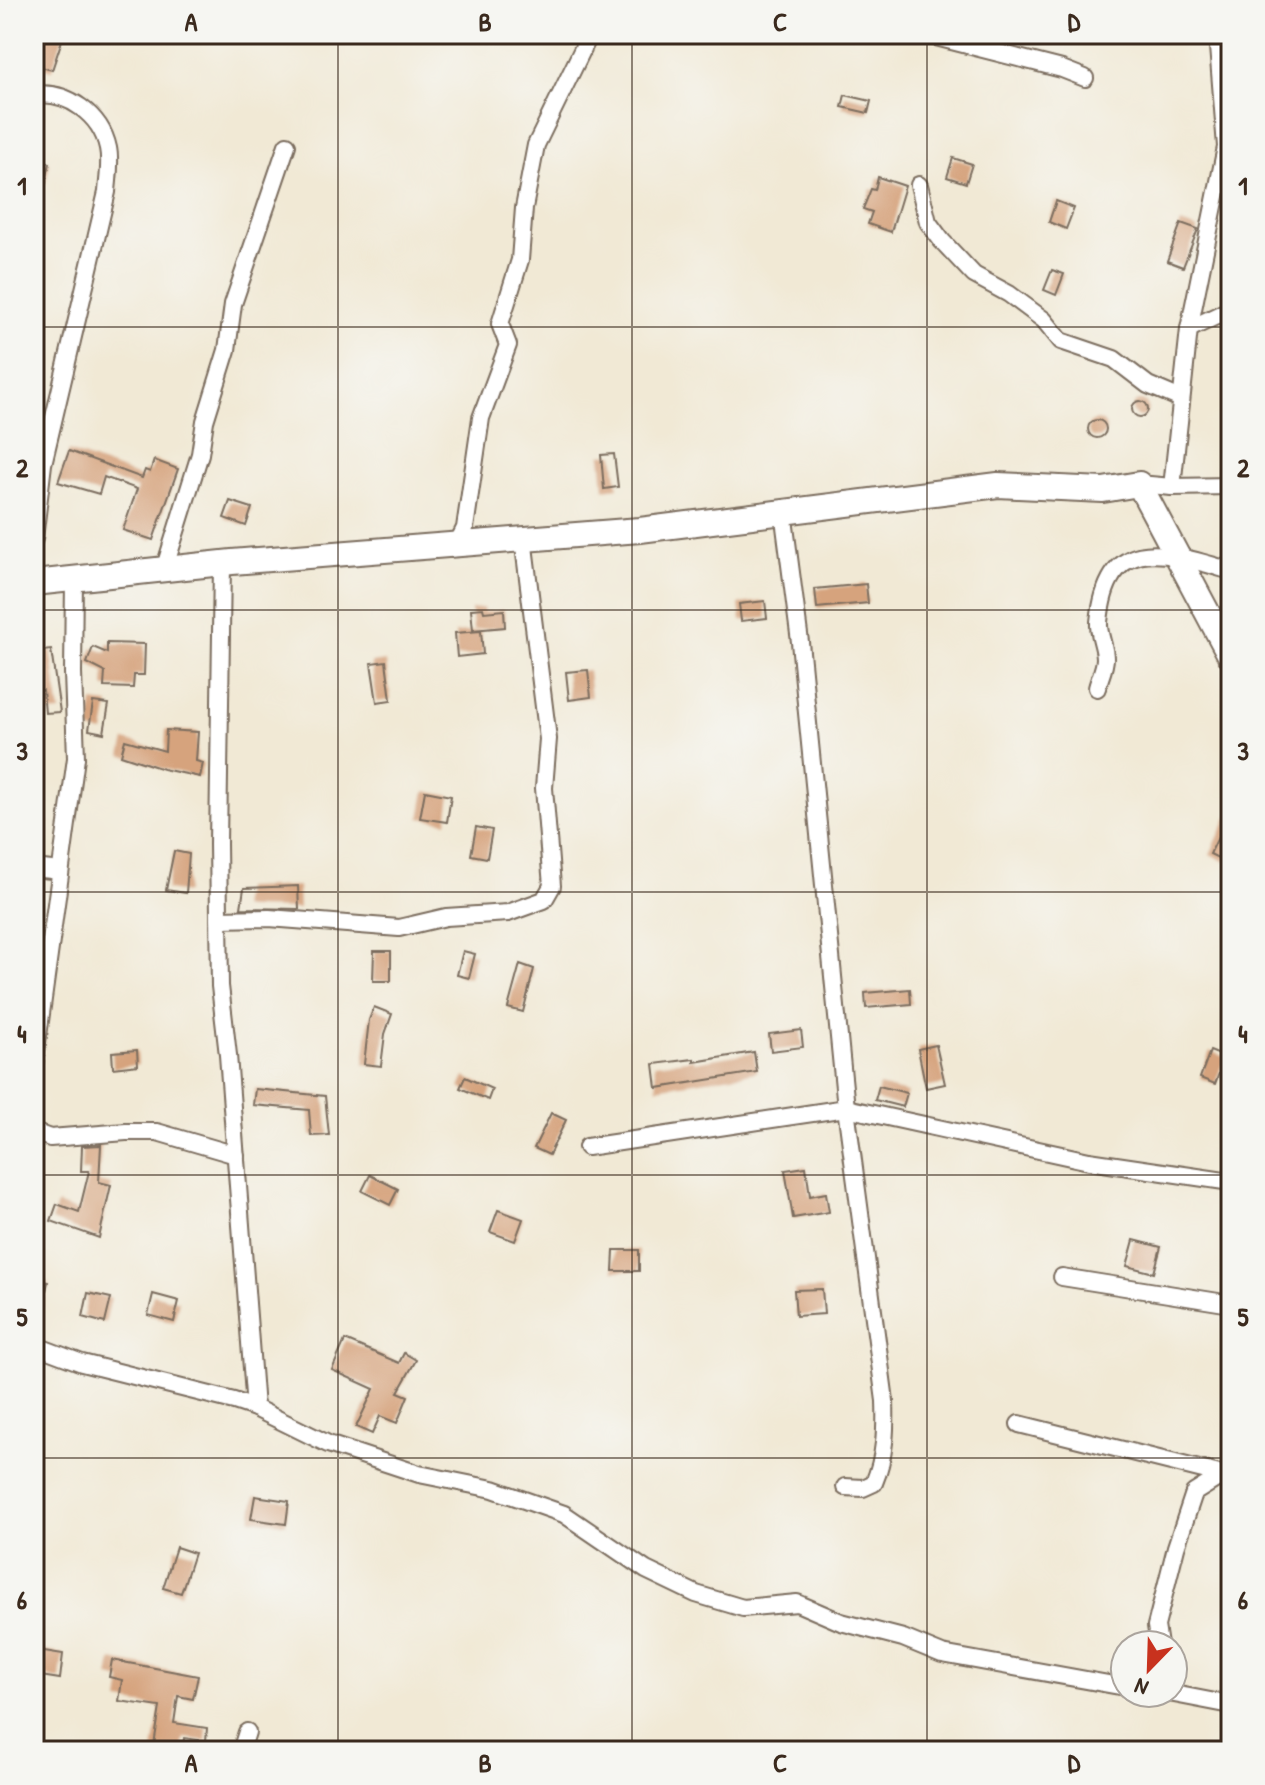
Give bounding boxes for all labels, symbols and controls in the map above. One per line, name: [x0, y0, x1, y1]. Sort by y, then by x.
text: A: [185, 4, 198, 39]
text: B: [478, 4, 492, 39]
text: C: [773, 4, 787, 39]
text: D: [1068, 4, 1081, 39]
text: 1: [17, 168, 27, 203]
text: 1: [1238, 168, 1248, 203]
text: 2: [16, 450, 29, 485]
text: 2: [1237, 450, 1250, 485]
text: 3: [16, 733, 28, 768]
text: 3: [1237, 733, 1249, 768]
text: 4: [17, 1016, 27, 1051]
text: 4: [1238, 1016, 1248, 1051]
text: 5: [17, 1299, 28, 1334]
text: 5: [1238, 1299, 1249, 1334]
text: 6: [17, 1582, 28, 1617]
text: 6: [1238, 1582, 1249, 1617]
north arrow: [1109, 1629, 1189, 1709]
text: N: [1130, 1671, 1152, 1704]
text: A: [185, 1745, 198, 1780]
text: B: [478, 1745, 492, 1780]
text: C: [773, 1745, 787, 1780]
text: D: [1068, 1745, 1081, 1780]

